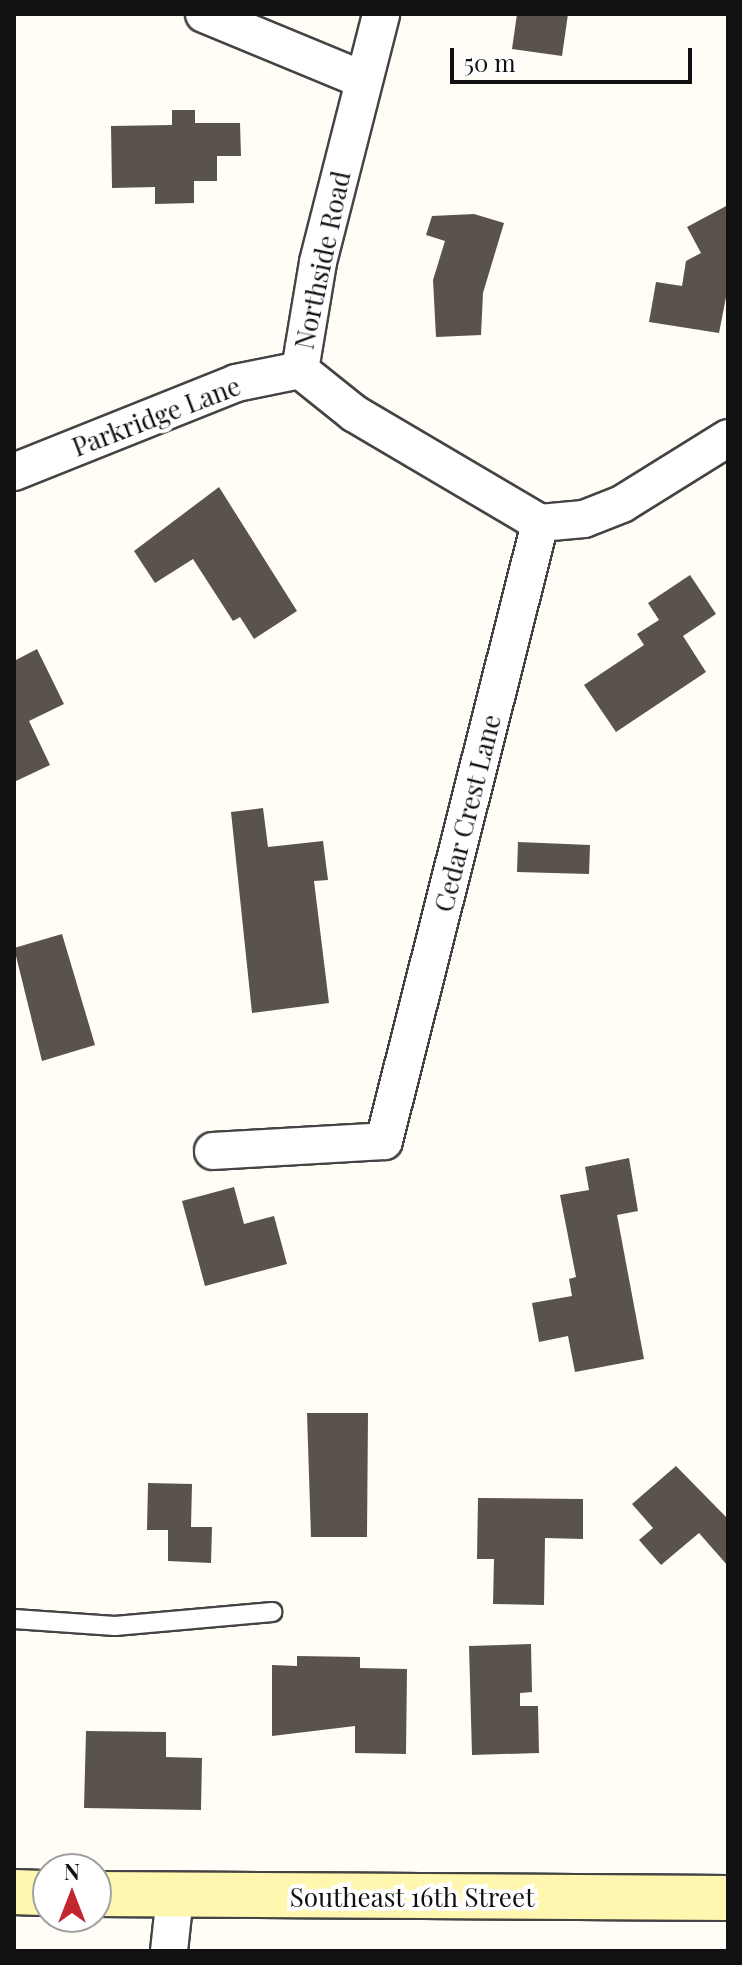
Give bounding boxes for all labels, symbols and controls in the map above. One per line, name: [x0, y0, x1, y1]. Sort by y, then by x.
scale bar: [454, 32, 696, 82]
text: 50 m: [464, 46, 516, 78]
street label: Northside Road: [288, 168, 356, 352]
street label: Parkridge Lane: [67, 370, 245, 462]
street label: Cedar Crest Lane: [427, 711, 507, 915]
north arrow: [32, 1853, 112, 1933]
text: N: [64, 1856, 80, 1886]
street label: Southeast 16th Street: [289, 1881, 535, 1913]

